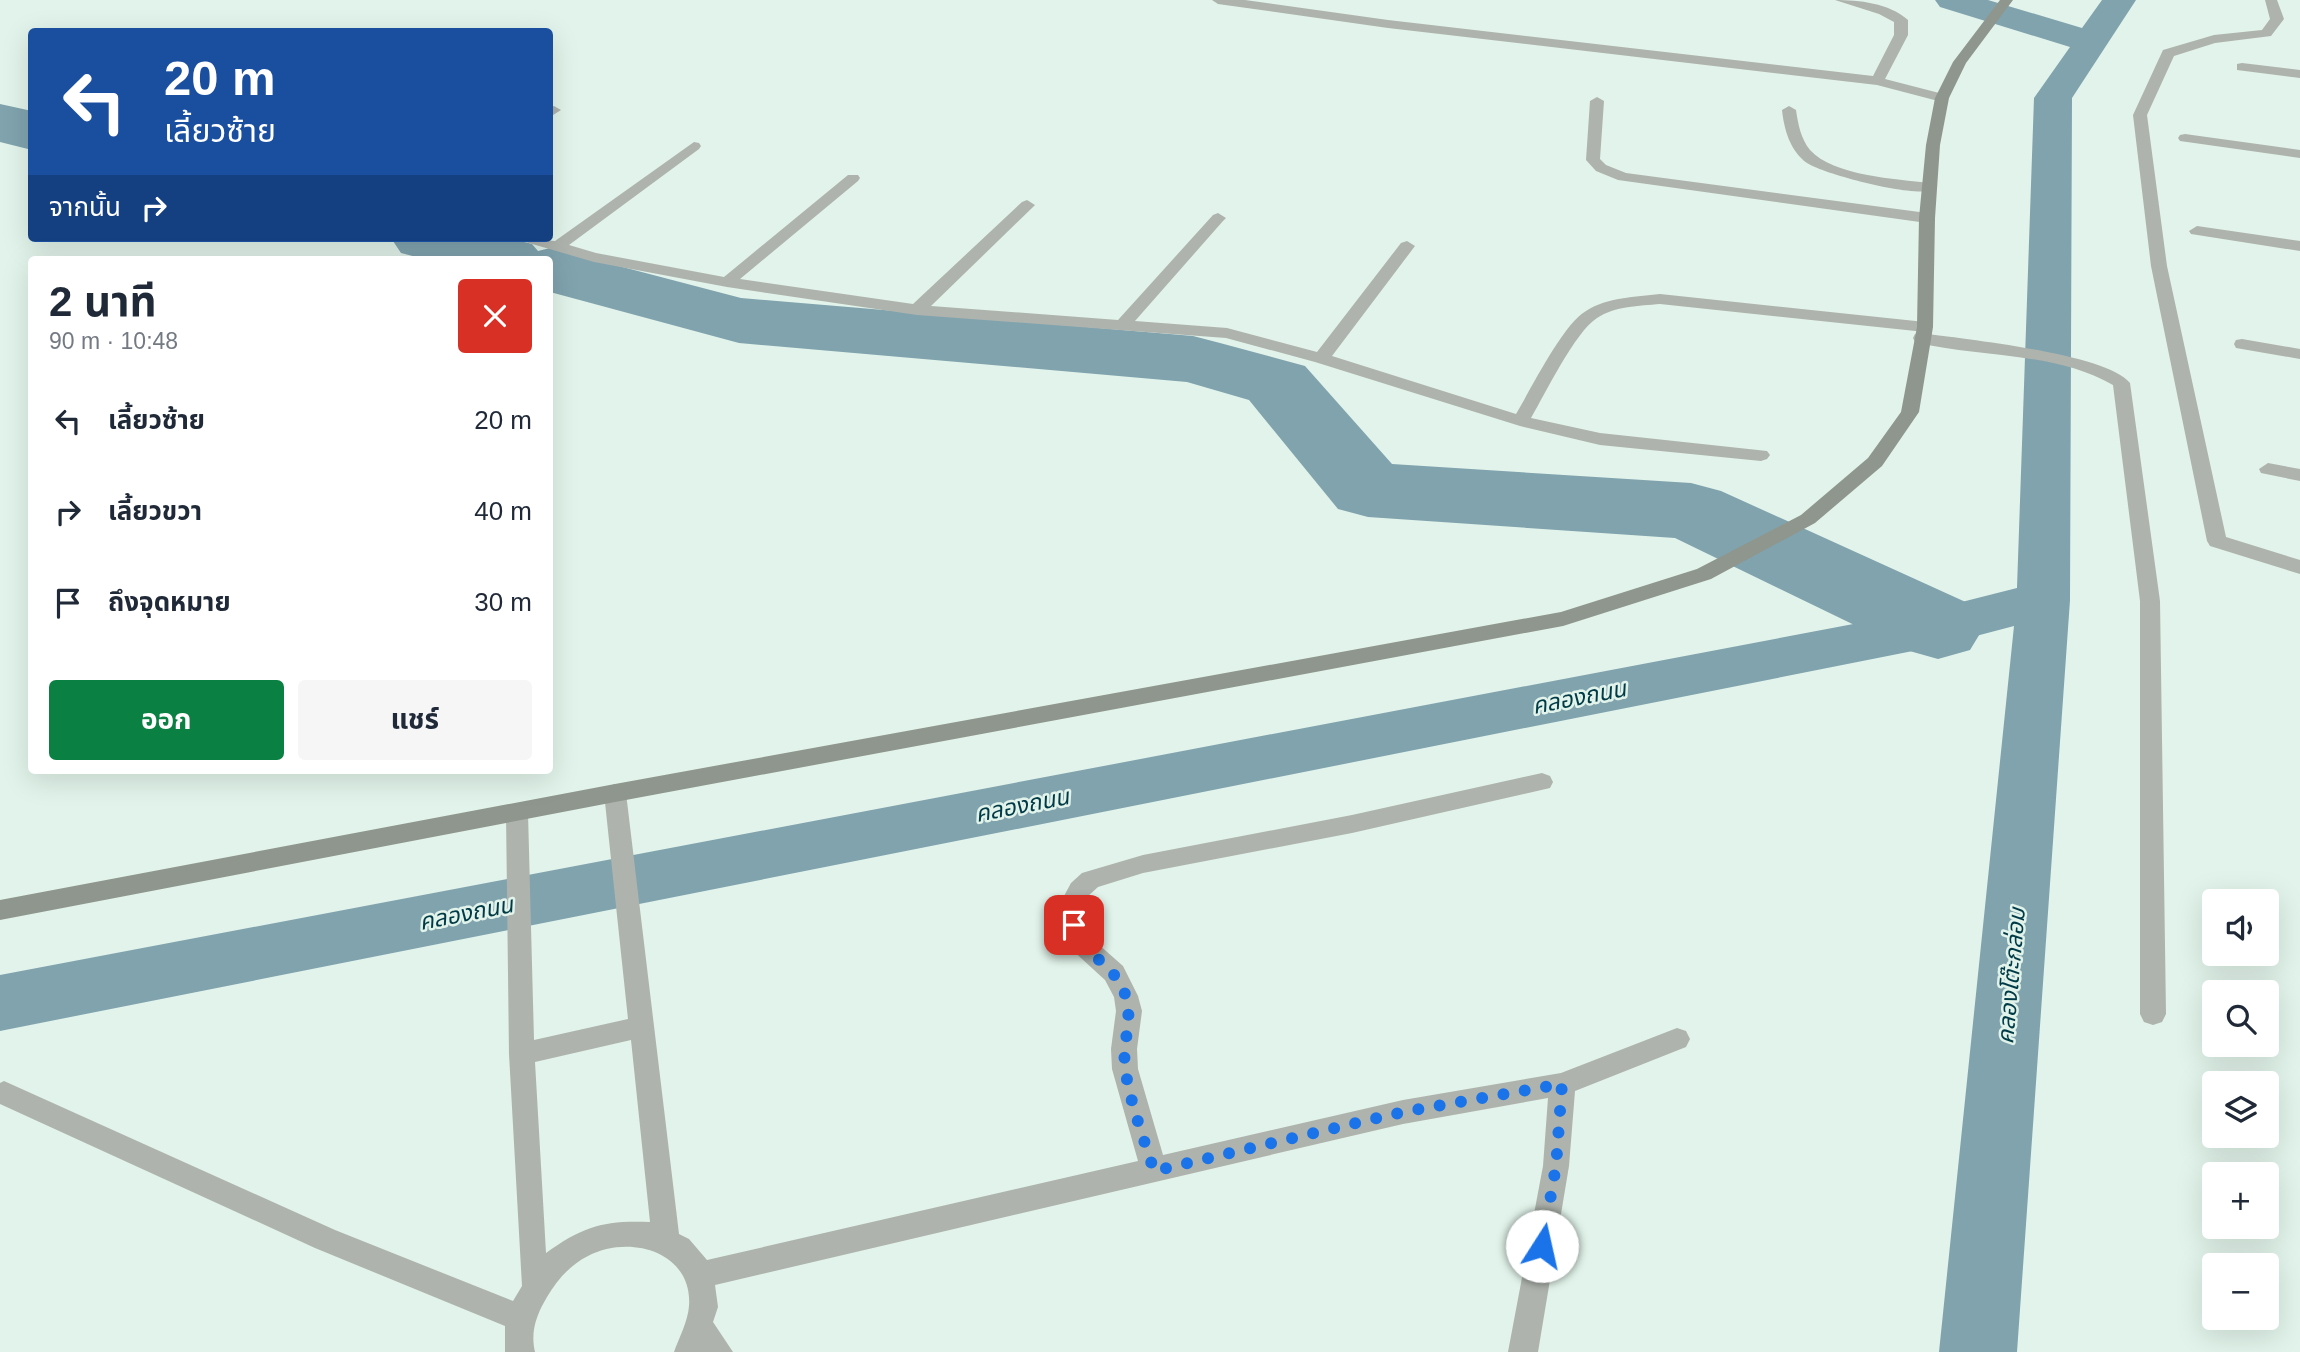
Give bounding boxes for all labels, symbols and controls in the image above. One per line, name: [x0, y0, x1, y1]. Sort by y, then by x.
text: 20 m: [164, 51, 276, 105]
icon: left: [49, 56, 140, 147]
text: เลี้ยวซ้าย: [164, 113, 276, 149]
icon: right: [135, 189, 173, 227]
text: จากนั้น: [49, 192, 121, 222]
text: 2 นาที: [49, 278, 156, 325]
button: close: [458, 279, 532, 353]
text: 90 m · 10:48: [49, 328, 178, 354]
icon: left: [49, 402, 87, 440]
text: เลี้ยวซ้าย: [108, 405, 205, 435]
text: 20 m: [474, 405, 532, 435]
icon: right: [49, 493, 87, 531]
text: เลี้ยวขวา: [108, 496, 202, 526]
text: 40 m: [474, 496, 532, 526]
icon: arrive: [49, 584, 87, 622]
text: ถึงจุดหมาย: [108, 587, 231, 617]
text: 30 m: [474, 587, 532, 617]
water label: คลองถนน: [1530, 675, 1630, 719]
button: ออก: [49, 680, 284, 760]
button: แชร์: [298, 680, 532, 760]
water label: คลองถนน: [973, 783, 1073, 827]
map controls: [2202, 889, 2279, 1330]
button: sound: [2202, 889, 2279, 966]
water label: คลองถนน: [417, 891, 517, 935]
pin: [1044, 895, 1104, 955]
water label: คลองโต๊ะกล่อม: [1992, 905, 2030, 1045]
icon: arrive: [1055, 906, 1093, 944]
button: search: [2202, 980, 2279, 1057]
button: layers: [2202, 1071, 2279, 1148]
button: +: [2202, 1162, 2279, 1239]
position arrow: [1505, 1209, 1579, 1283]
button: −: [2202, 1253, 2279, 1330]

